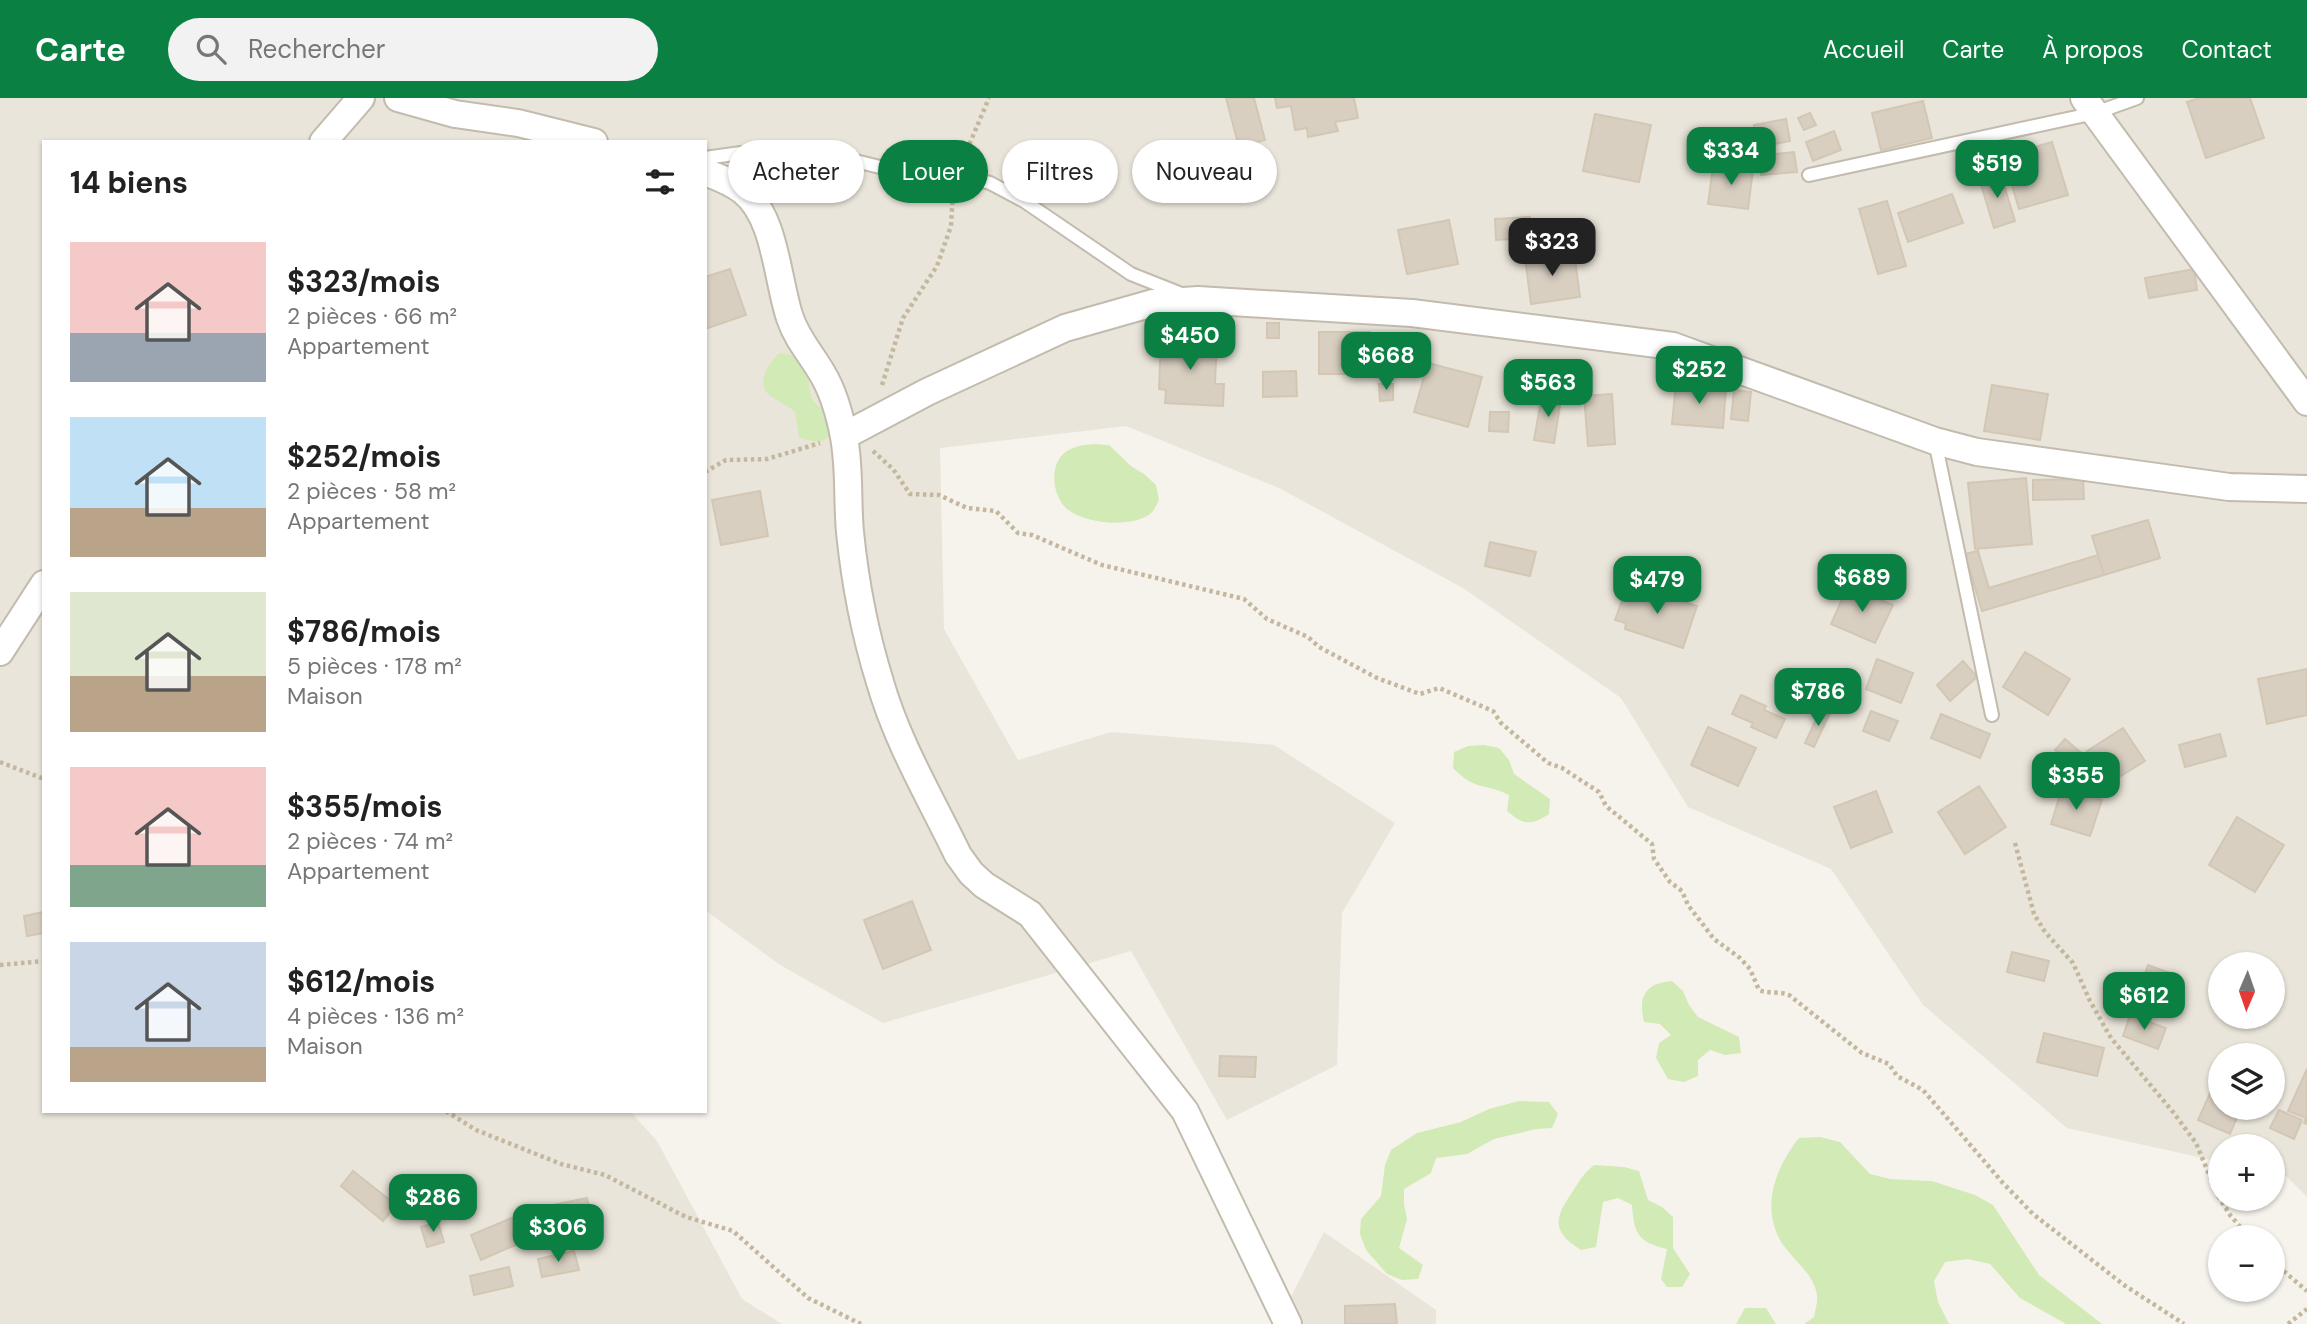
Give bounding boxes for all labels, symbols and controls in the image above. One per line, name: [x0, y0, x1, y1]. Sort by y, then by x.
search box: [168, 18, 658, 81]
text: Carte: [35, 28, 126, 71]
icon: search: [192, 30, 230, 68]
text: Rechercher: [248, 32, 385, 66]
text: Accueil: [1823, 34, 1904, 65]
text: Carte: [1942, 34, 2004, 65]
text: À propos: [2042, 34, 2144, 65]
text: Contact: [2182, 34, 2272, 65]
pin: $334: [1690, 127, 1772, 187]
text: $334: [1703, 135, 1759, 165]
chip: Acheter: [728, 140, 864, 203]
chip: Louer: [878, 140, 988, 203]
chip: Filtres: [1002, 140, 1118, 203]
chip: Nouveau: [1132, 140, 1277, 203]
pin: $519: [1956, 140, 2038, 200]
text: $519: [1971, 148, 2023, 178]
text: 14 biens: [70, 163, 188, 202]
icon: filters: [641, 163, 679, 201]
pin: $323: [1511, 218, 1593, 278]
text: $323: [1525, 226, 1579, 256]
text: $323/mois: [287, 262, 440, 301]
icon: home: [126, 270, 210, 354]
text: 2 pièces · 66 m²: [287, 301, 457, 331]
pin: $450: [1149, 313, 1231, 372]
text: $450: [1160, 320, 1220, 350]
text: Appartement: [287, 331, 430, 361]
pin: $668: [1345, 332, 1427, 392]
text: $668: [1357, 340, 1415, 370]
pin: $252: [1658, 346, 1740, 406]
text: $252: [1672, 354, 1726, 384]
pin: $563: [1507, 360, 1589, 419]
text: $563: [1520, 367, 1576, 397]
text: $252/mois: [287, 437, 441, 476]
icon: home: [126, 445, 210, 529]
text: 2 pièces · 58 m²: [287, 476, 456, 506]
text: Appartement: [287, 506, 430, 536]
pin: $689: [1821, 554, 1903, 614]
pin: $479: [1616, 556, 1698, 616]
text: $689: [1833, 562, 1891, 592]
text: $479: [1629, 564, 1685, 594]
text: $786/mois: [287, 612, 441, 651]
icon: home: [126, 620, 210, 704]
text: 5 pièces · 178 m²: [287, 651, 462, 681]
pin: $786: [1777, 668, 1859, 728]
text: $786: [1790, 676, 1846, 706]
text: Maison: [287, 681, 363, 711]
pin: $355: [2035, 752, 2117, 812]
text: $355: [2048, 760, 2104, 790]
text: $355/mois: [287, 787, 443, 826]
icon: home: [126, 795, 210, 879]
text: 2 pièces · 74 m²: [287, 826, 453, 856]
text: Appartement: [287, 856, 430, 886]
north arrow: [2208, 952, 2286, 1029]
map controls: [2208, 952, 2285, 1302]
text: $612/mois: [287, 962, 435, 1001]
icon: home: [126, 970, 210, 1054]
pin: $612: [2103, 972, 2185, 1032]
text: $612: [2119, 980, 2169, 1010]
text: 4 pièces · 136 m²: [287, 1001, 464, 1031]
text: Maison: [287, 1031, 363, 1061]
button: layers: [2208, 1043, 2285, 1120]
button: +: [2208, 1134, 2285, 1211]
pin: $286: [392, 1174, 474, 1234]
text: $286: [405, 1182, 461, 1212]
pin: $306: [517, 1204, 599, 1264]
text: $306: [529, 1212, 587, 1242]
button: −: [2208, 1225, 2285, 1302]

